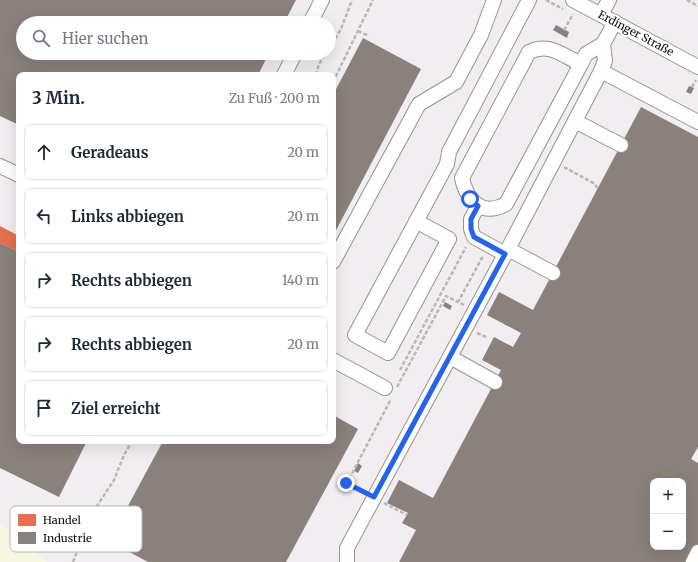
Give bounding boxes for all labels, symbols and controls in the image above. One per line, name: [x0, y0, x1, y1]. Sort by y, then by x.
street label: Erdinger Straße: [596, 7, 676, 59]
search box: [16, 16, 336, 60]
icon: search: [30, 27, 52, 49]
text: Hier suchen: [62, 29, 149, 48]
text: 3 Min.: [32, 87, 85, 109]
text: Zu Fuß · 200 m: [229, 90, 320, 107]
icon: ahead: [33, 141, 55, 163]
text: Geradeaus: [71, 143, 148, 162]
text: 20 m: [287, 144, 319, 161]
route start: [461, 190, 479, 208]
icon: left: [33, 205, 55, 227]
text: Links abbiegen: [71, 207, 184, 226]
text: 20 m: [287, 208, 319, 225]
icon: right: [33, 269, 55, 291]
text: Rechts abbiegen: [71, 271, 192, 290]
text: 140 m: [282, 272, 319, 289]
icon: right: [33, 333, 55, 355]
text: Rechts abbiegen: [71, 335, 192, 354]
text: 20 m: [287, 336, 319, 353]
icon: arrive: [33, 397, 55, 419]
text: Ziel erreicht: [71, 399, 161, 418]
route end: [337, 474, 355, 492]
map controls: [650, 478, 686, 550]
button: +: [650, 478, 686, 514]
legend: [10, 506, 142, 552]
text: Handel: [43, 513, 81, 527]
button: −: [650, 514, 686, 550]
text: Industrie: [43, 531, 92, 545]

